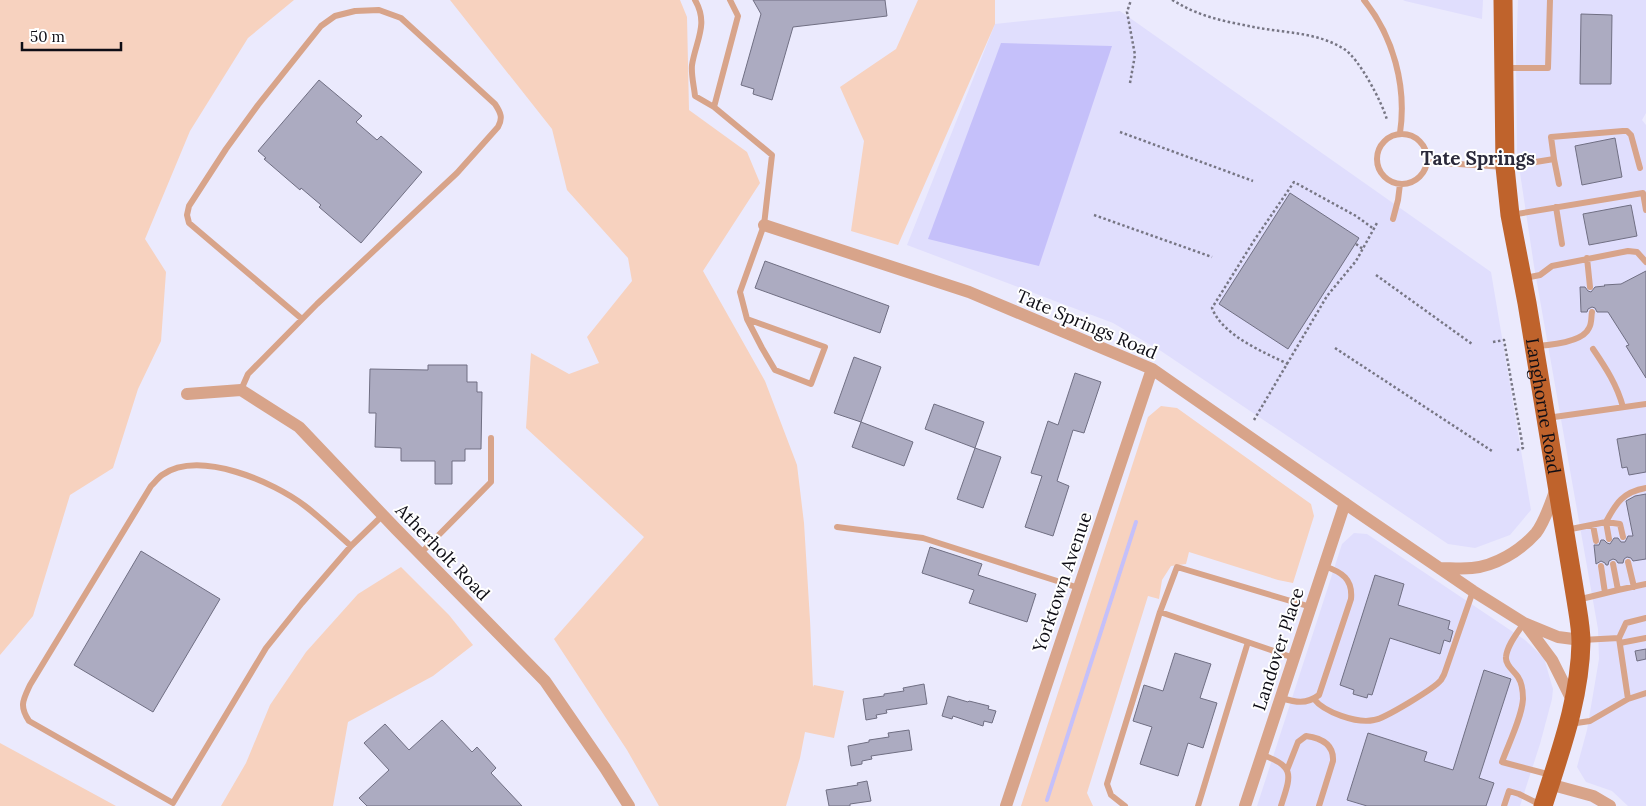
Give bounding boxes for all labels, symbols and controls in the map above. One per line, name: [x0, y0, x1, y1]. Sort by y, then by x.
scale bar: [22, 20, 121, 52]
text: 50 m: [30, 27, 65, 46]
district label: Tate Springs: [1421, 146, 1535, 170]
street label: Tate Springs Road: [1013, 284, 1161, 364]
street label: Langhorne Road: [1521, 336, 1567, 476]
street label: Atherholt Road: [390, 498, 495, 605]
street label: Yorktown Avenue: [1027, 509, 1097, 656]
street label: Landover Place: [1247, 584, 1309, 713]

